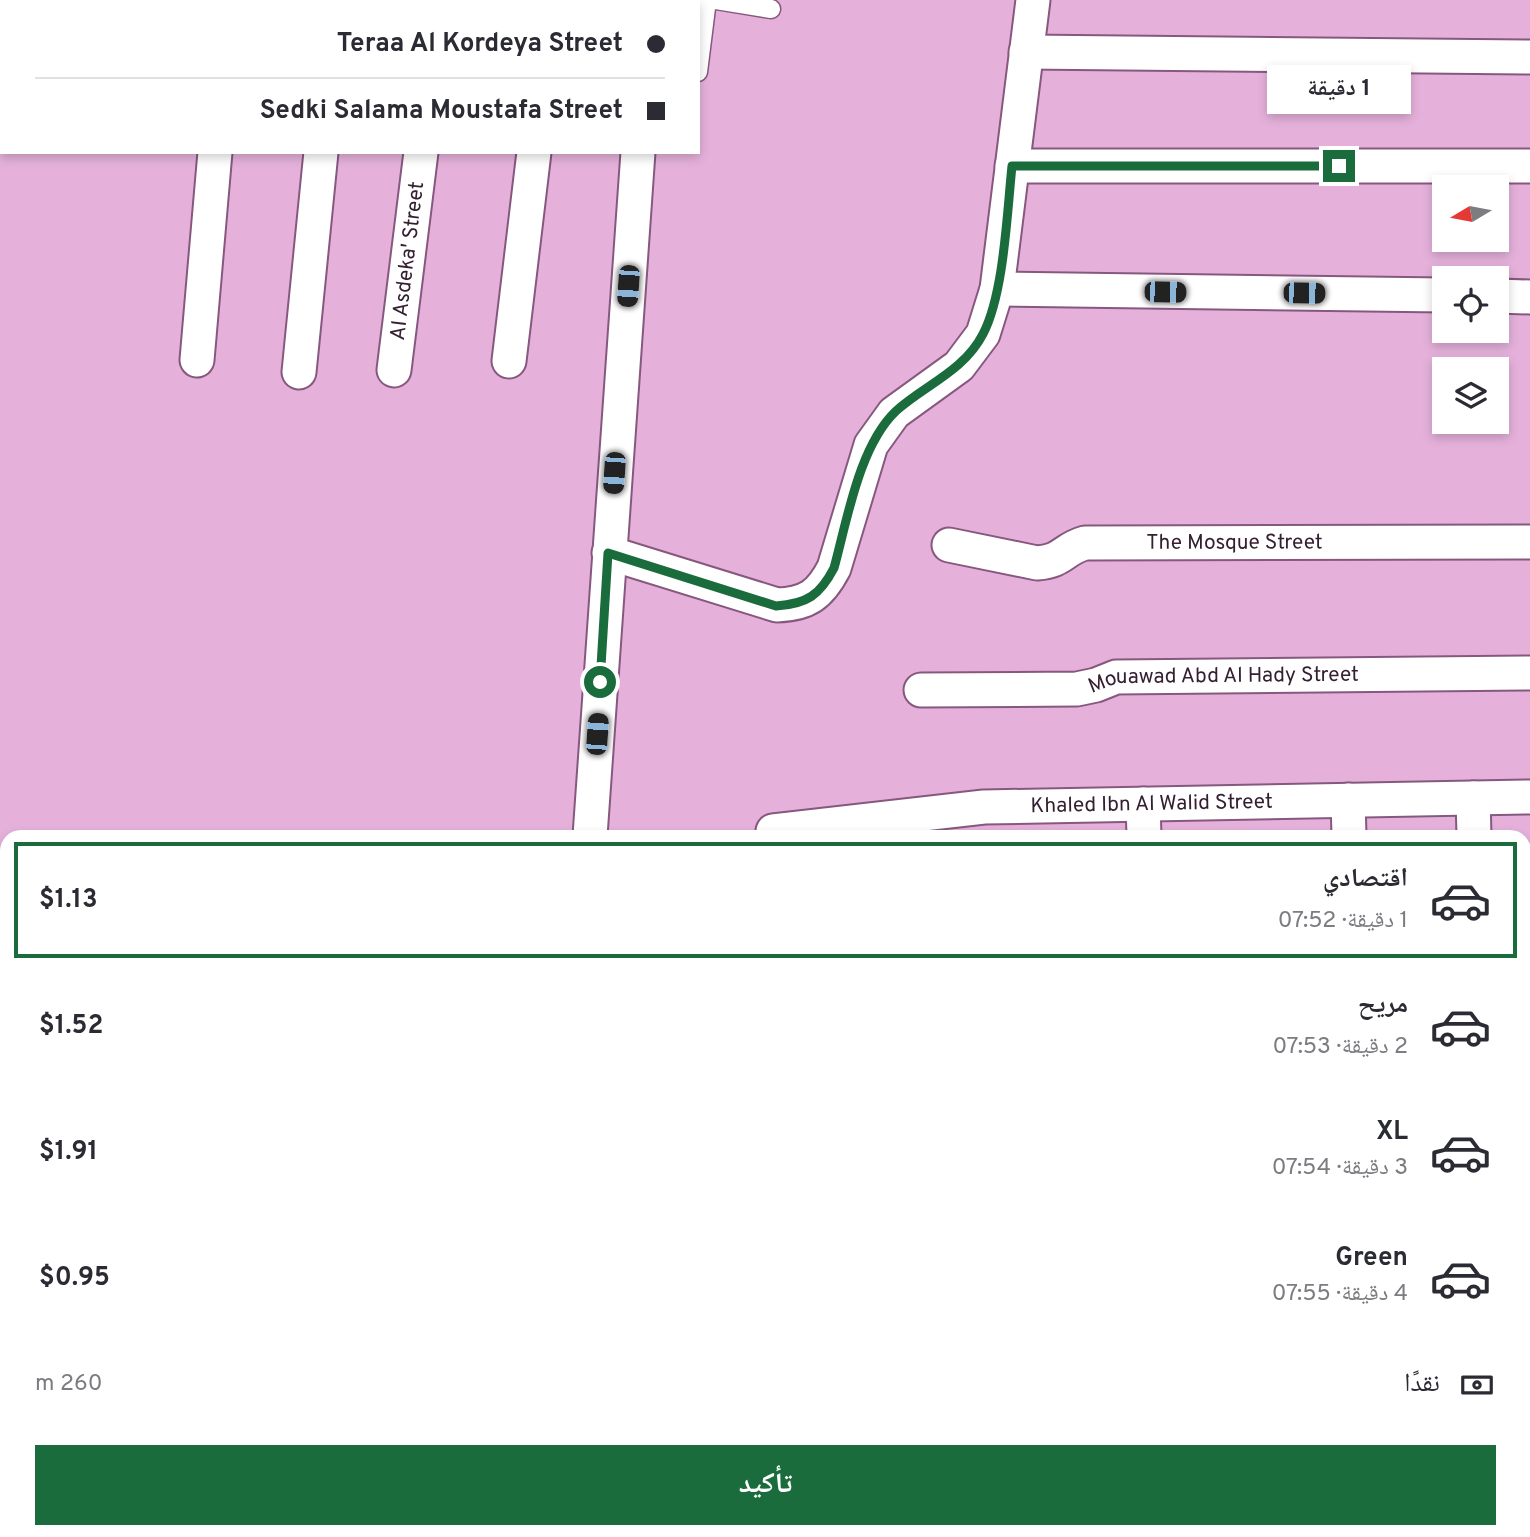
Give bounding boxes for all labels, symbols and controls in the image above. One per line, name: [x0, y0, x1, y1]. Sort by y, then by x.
text: Teraa Al Kordeya Street: [337, 28, 623, 61]
callout: 1 دقيقة: [1267, 64, 1411, 114]
text: 1 دقيقة: [1307, 75, 1371, 104]
text: Sedki Salama Moustafa Street: [260, 95, 623, 128]
route end: [1323, 150, 1355, 182]
north arrow: [1432, 175, 1508, 252]
map controls: [1432, 175, 1509, 434]
street label: Al Asdeka' Street: [384, 180, 431, 342]
car: [617, 264, 640, 308]
button: locate: [1432, 266, 1509, 343]
car: [1144, 281, 1187, 303]
car: [1283, 282, 1326, 304]
button: layers: [1432, 357, 1509, 434]
car: [603, 451, 626, 495]
street label: The Mosque Street: [1146, 529, 1323, 556]
street label: Mouawad Abd Al Hady Street: [1084, 661, 1359, 700]
route start: [584, 666, 616, 698]
car: [586, 712, 609, 756]
street label: Khaled Ibn Al Walid Street: [1030, 788, 1273, 820]
text: اقتصادي: [1323, 863, 1408, 896]
icon: car: [1429, 869, 1492, 932]
text: $1.13: [39, 884, 98, 917]
text: 1 دقيقة · 07:52: [1278, 907, 1408, 936]
text: مريح: [1358, 989, 1408, 1022]
icon: car: [1429, 995, 1492, 1058]
text: $1.52: [39, 1010, 103, 1043]
text: 2 دقيقة · 07:53: [1272, 1033, 1408, 1062]
text: XL: [1376, 1116, 1408, 1149]
icon: car: [1429, 1121, 1492, 1184]
text: $1.91: [39, 1136, 98, 1169]
text: 3 دقيقة · 07:54: [1272, 1154, 1408, 1183]
text: Green: [1335, 1242, 1408, 1275]
icon: car: [1429, 1247, 1492, 1310]
text: $0.95: [39, 1262, 110, 1295]
text: 4 دقيقة · 07:55: [1272, 1280, 1408, 1309]
icon: cash: [1458, 1366, 1496, 1404]
text: نقدًا: [1404, 1368, 1440, 1401]
text: 260 m: [35, 1370, 102, 1399]
button: تأكيد: [35, 1445, 1496, 1525]

